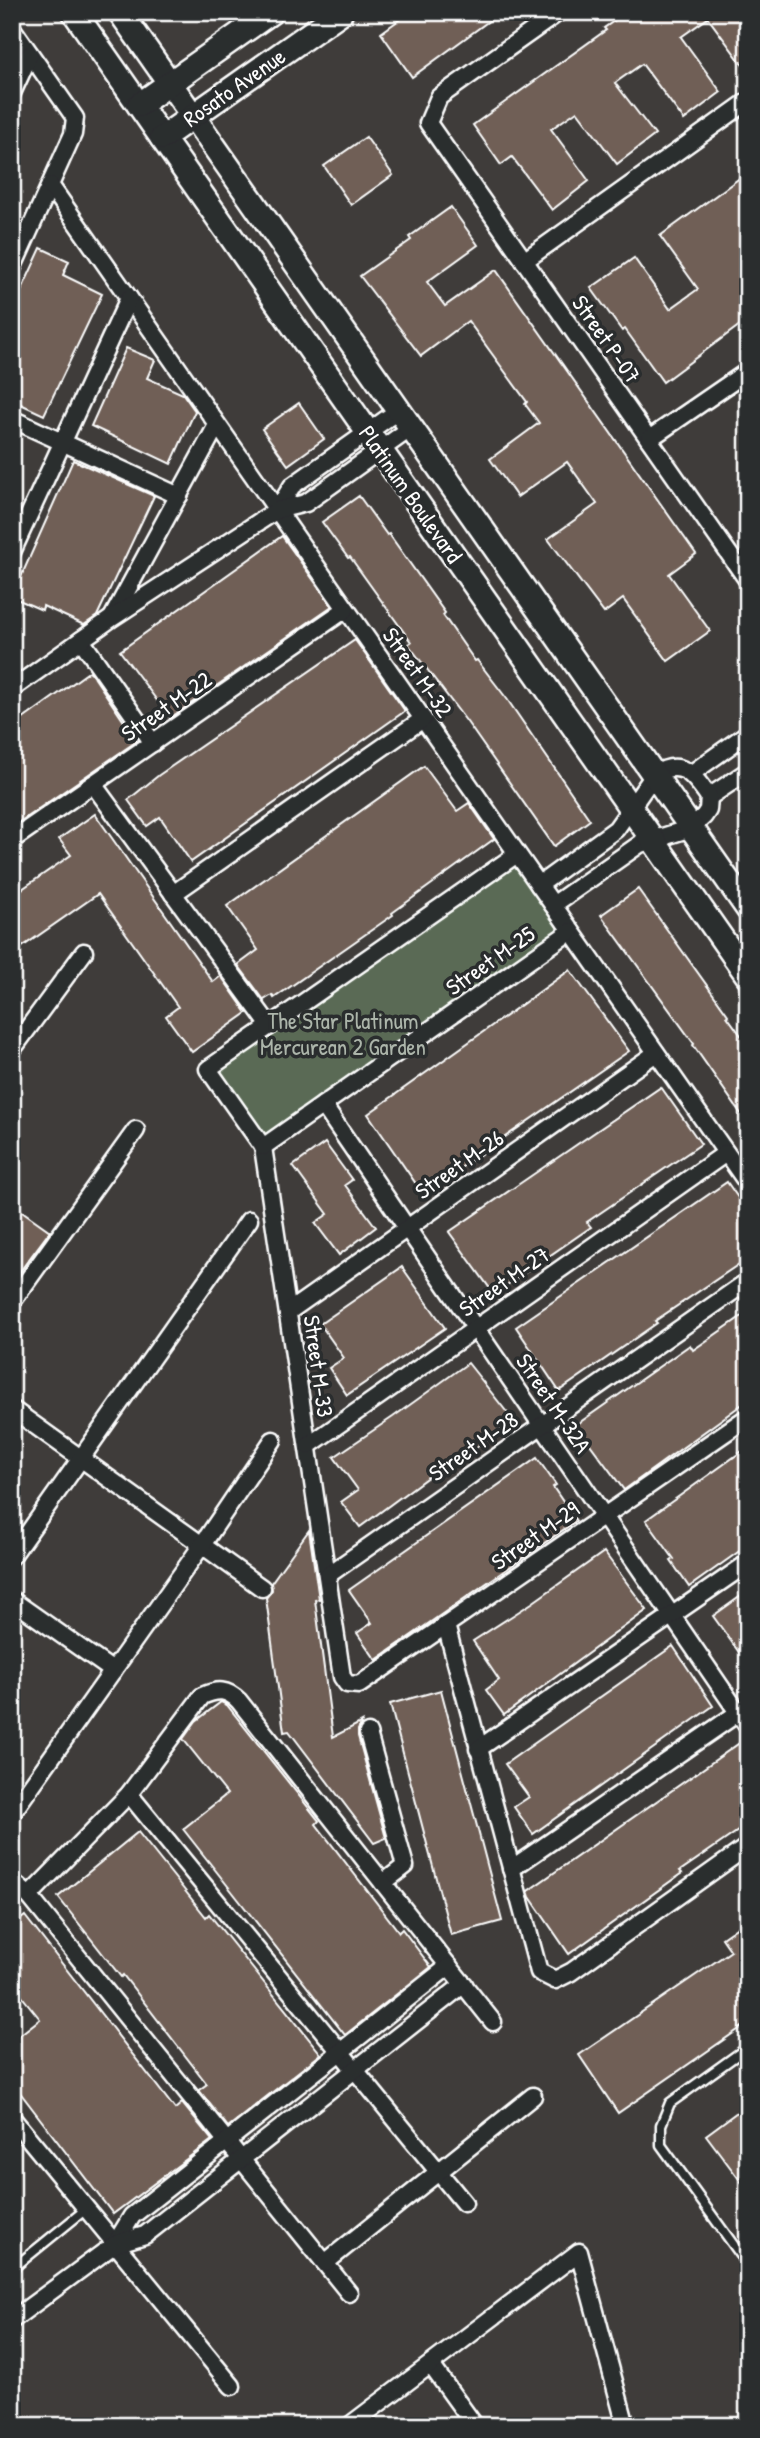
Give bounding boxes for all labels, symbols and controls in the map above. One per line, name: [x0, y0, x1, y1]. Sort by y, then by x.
street label: Rosato Avenue: [177, 40, 291, 134]
street label: Street P-07: [565, 289, 649, 389]
street label: Platinum Boulevard: [352, 419, 470, 569]
street label: Street M-32: [376, 621, 460, 723]
street label: Street M-22: [115, 664, 217, 748]
street label: Street M-25: [439, 918, 541, 1002]
park label: The Star Platinum Mercurean 2 Garden: [260, 1005, 426, 1062]
street label: Street M-26: [408, 1122, 510, 1206]
street label: Street M-27: [453, 1238, 555, 1324]
street label: Street M-33: [297, 1313, 341, 1419]
street label: Street M-32A: [509, 1347, 599, 1459]
street label: Street M-28: [422, 1404, 524, 1488]
street label: Street M-29: [485, 1493, 585, 1577]

